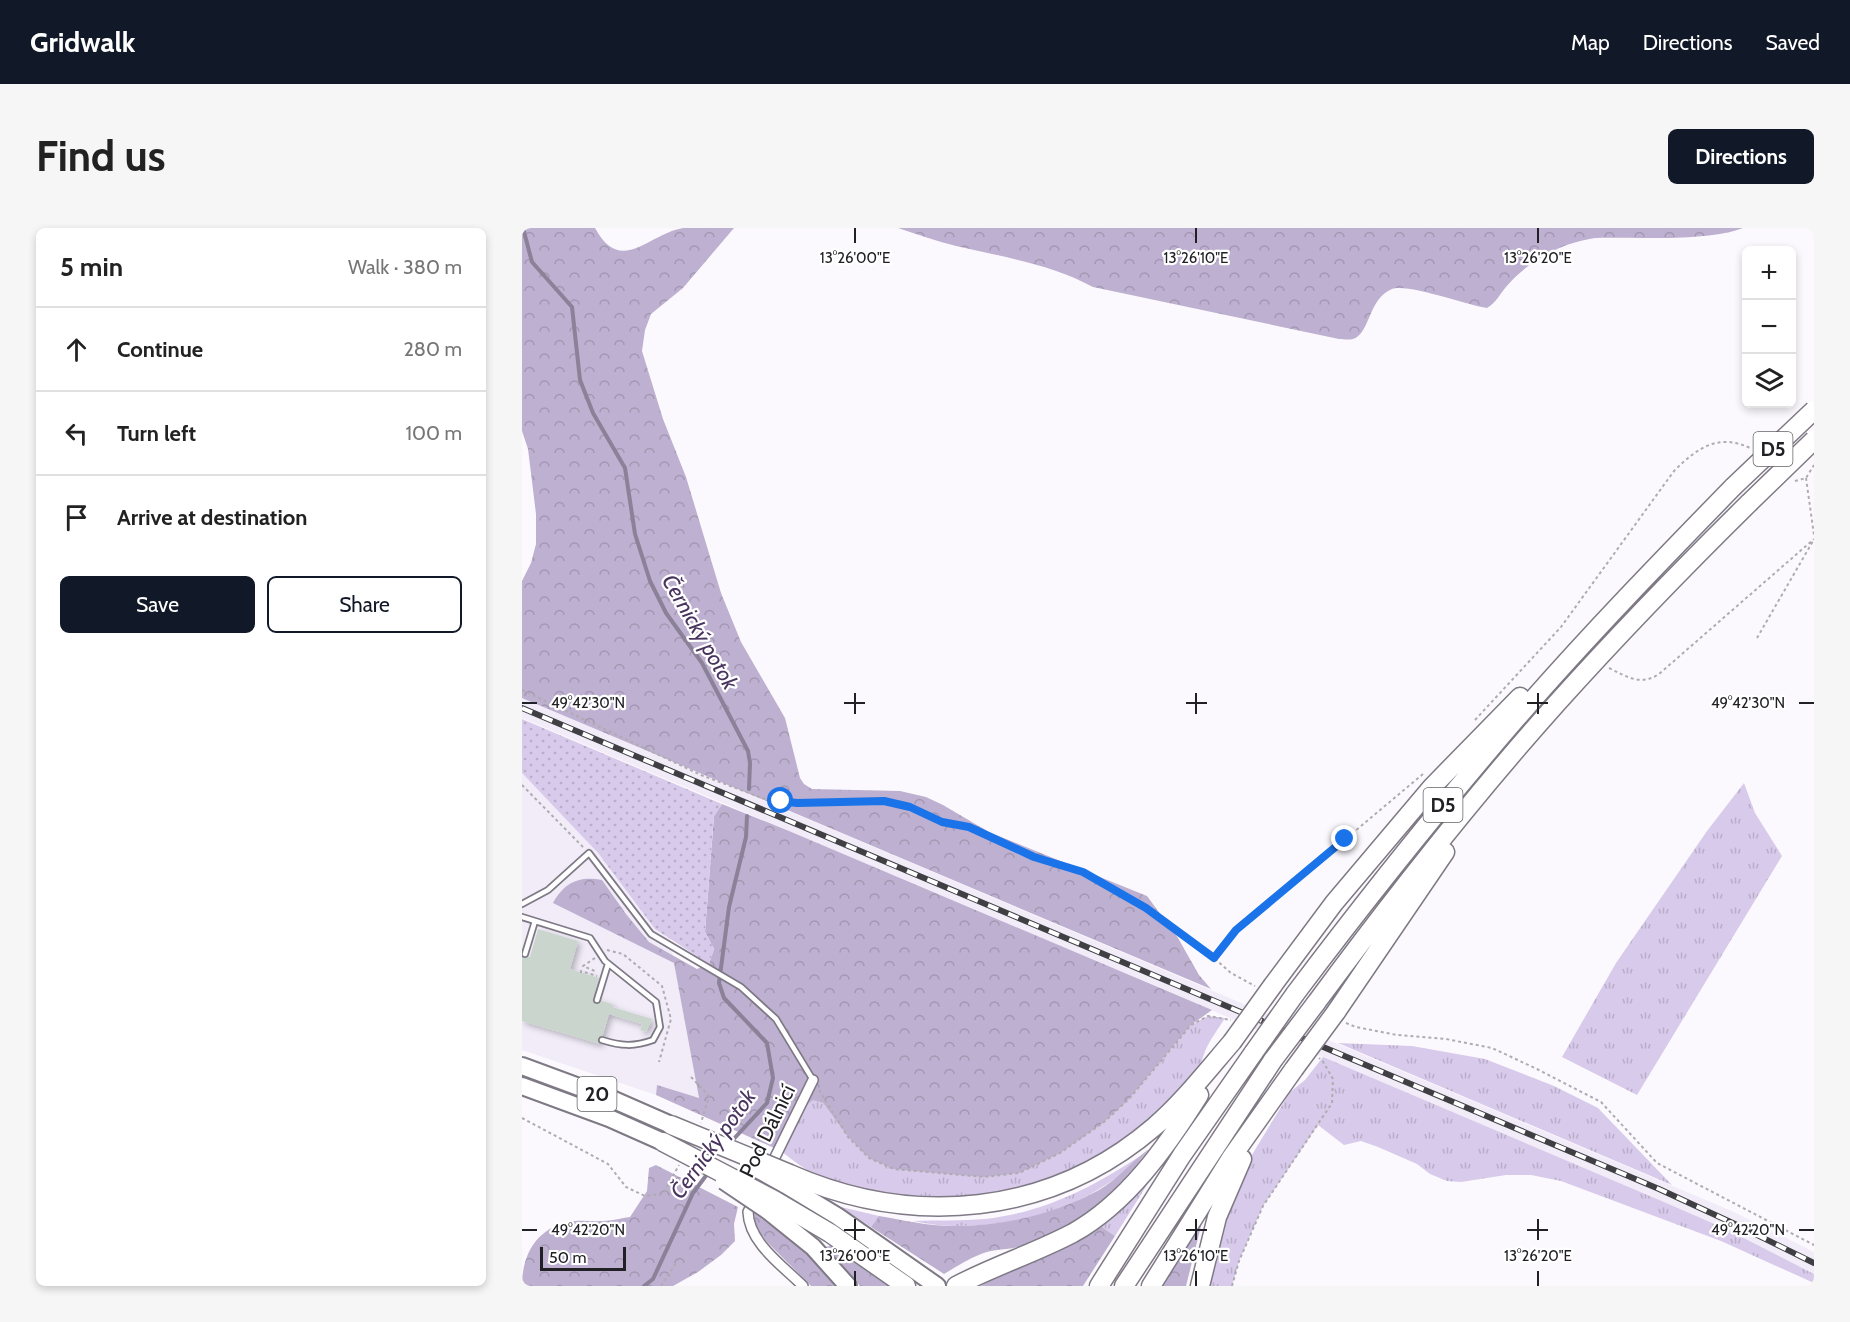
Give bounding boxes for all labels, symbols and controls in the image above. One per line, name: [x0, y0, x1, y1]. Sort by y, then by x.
text: Gridwalk: [30, 25, 135, 59]
text: Map: [1571, 30, 1610, 55]
text: Directions: [1643, 30, 1732, 55]
text: Saved: [1765, 30, 1820, 55]
button: Directions: [1668, 129, 1814, 184]
text: Find us: [36, 130, 165, 182]
map controls: [1742, 246, 1796, 408]
button: +: [1742, 246, 1796, 300]
text: 13°26'00"E: [820, 249, 890, 267]
text: 13°26'10"E: [1164, 249, 1228, 267]
text: 13°26'20"E: [1504, 249, 1572, 267]
text: 5 min: [60, 251, 123, 283]
text: Walk · 380 m: [348, 255, 462, 279]
button: −: [1742, 300, 1796, 354]
icon: ahead: [60, 333, 93, 366]
text: Continue: [117, 336, 203, 363]
text: 280 m: [403, 337, 462, 361]
button: layers: [1742, 354, 1796, 408]
icon: left: [60, 417, 93, 450]
text: Turn left: [117, 420, 196, 447]
text: 100 m: [406, 421, 462, 445]
road number: D5: [1754, 432, 1792, 466]
icon: arrive: [60, 501, 93, 534]
text: Arrive at destination: [117, 504, 307, 531]
water label: Černický potok: [656, 570, 744, 695]
button: Save: [60, 576, 255, 633]
button: Share: [267, 576, 462, 633]
text: 49°42'30"N: [551, 694, 625, 712]
text: 49°42'30"N: [1711, 694, 1785, 712]
route start: [767, 787, 793, 813]
road number: D5: [1424, 788, 1462, 822]
route end: [1331, 825, 1357, 851]
road number: 20: [578, 1077, 616, 1111]
street label: Pod Dálnicí: [734, 1080, 800, 1181]
water label: Černický potok: [664, 1084, 762, 1204]
text: 49°42'20"N: [551, 1221, 625, 1239]
text: 49°42'20"N: [1711, 1221, 1785, 1239]
scale bar: [540, 1244, 626, 1272]
text: 13°26'00"E: [820, 1247, 890, 1265]
text: 13°26'10"E: [1164, 1247, 1228, 1265]
text: 13°26'20"E: [1504, 1247, 1572, 1265]
text: 50 m: [549, 1248, 586, 1267]

